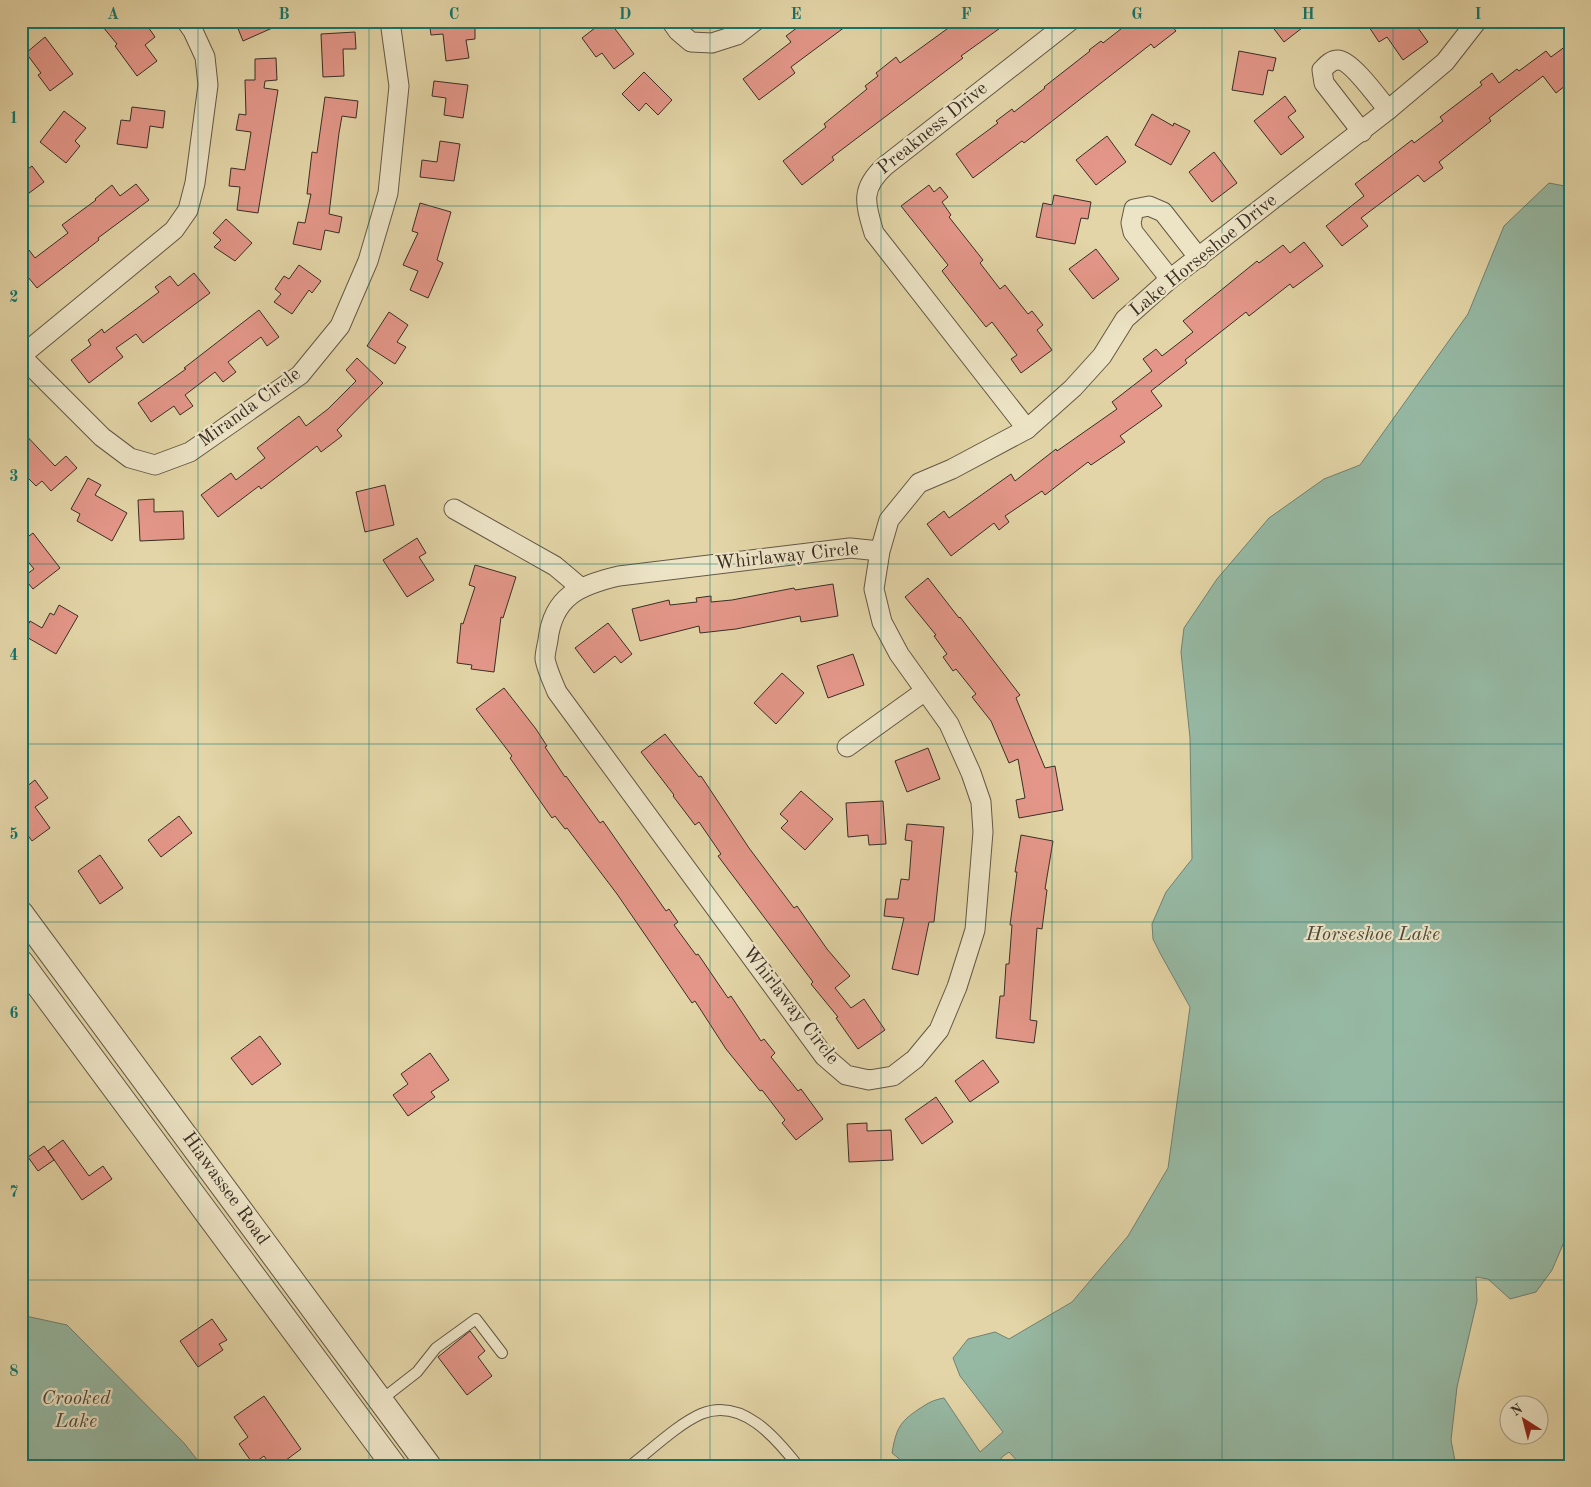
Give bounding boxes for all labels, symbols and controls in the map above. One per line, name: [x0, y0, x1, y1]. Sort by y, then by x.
text: A: [107, 7, 119, 23]
text: B: [278, 7, 290, 23]
text: C: [449, 7, 459, 23]
text: D: [619, 7, 631, 23]
text: E: [790, 7, 802, 23]
text: F: [961, 7, 972, 23]
text: G: [1131, 7, 1143, 23]
text: H: [1301, 7, 1315, 23]
text: I: [1474, 7, 1482, 23]
street label: Preakness Drive: [874, 79, 992, 179]
text: 1: [9, 111, 19, 127]
street label: Lake Horseshoe Drive: [1127, 191, 1281, 321]
text: 2: [9, 290, 19, 306]
street label: Miranda Circle: [196, 365, 304, 451]
text: 3: [9, 469, 19, 485]
street label: Whirlaway Circle: [714, 540, 860, 574]
text: 4: [9, 648, 19, 664]
text: 5: [9, 827, 19, 843]
water label: Horseshoe Lake: [1305, 925, 1440, 945]
street label: Whirlaway Circle: [738, 943, 842, 1069]
text: 6: [9, 1006, 19, 1022]
street label: Hiawassee Road: [178, 1129, 272, 1249]
text: 7: [9, 1185, 19, 1201]
text: 8: [9, 1364, 19, 1380]
water label: Crooked Lake: [41, 1389, 111, 1432]
north arrow: [1498, 1394, 1548, 1444]
text: N: [1509, 1401, 1526, 1419]

